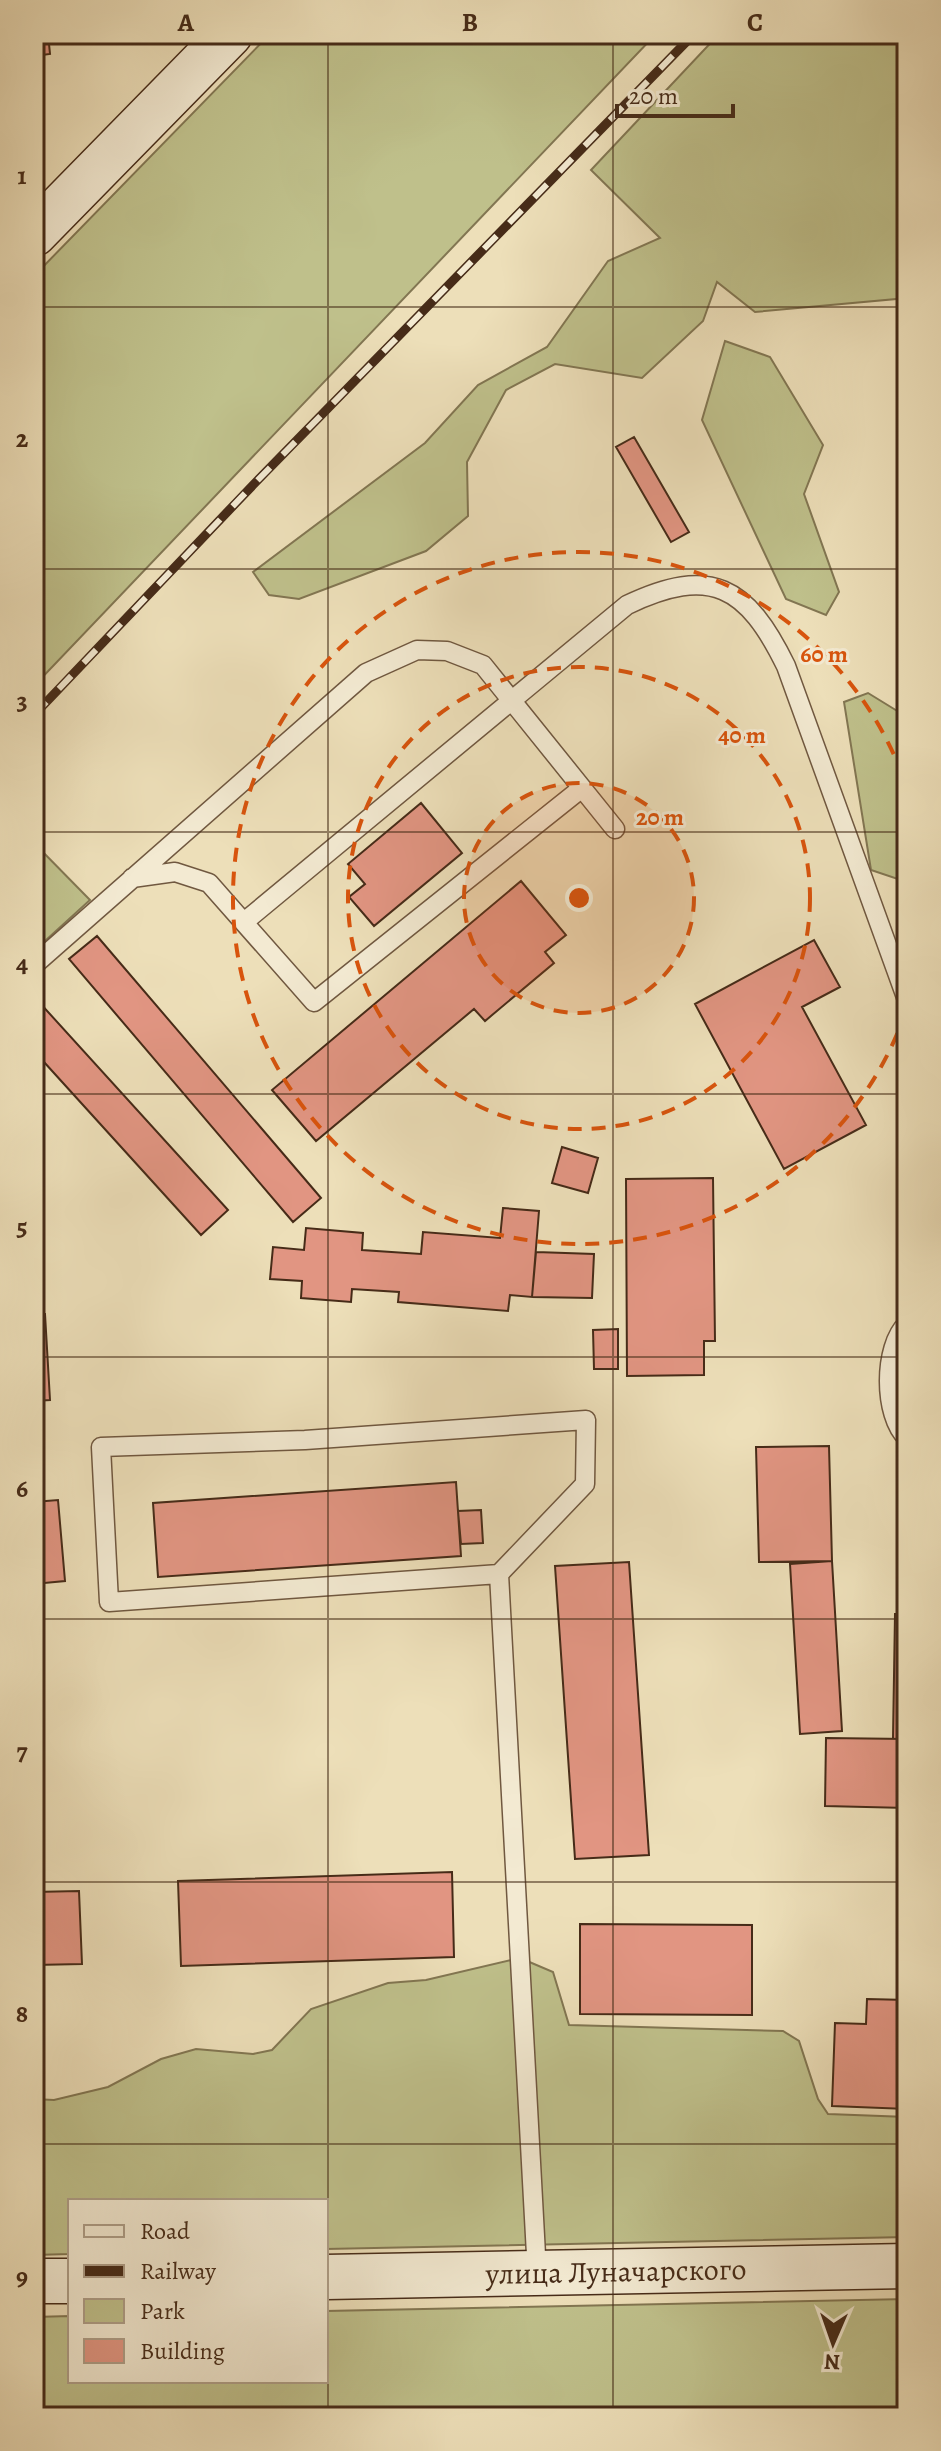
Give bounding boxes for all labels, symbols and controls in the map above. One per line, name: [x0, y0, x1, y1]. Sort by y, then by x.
text: A: [177, 5, 195, 40]
text: B: [462, 5, 478, 40]
text: C: [747, 5, 763, 40]
scale bar: [617, 68, 733, 118]
text: 20 m: [629, 80, 678, 112]
text: 1: [17, 158, 27, 193]
text: 2: [16, 421, 29, 456]
text: 60 m: [800, 638, 848, 670]
text: 3: [16, 683, 28, 718]
text: 40 m: [718, 719, 766, 751]
text: 20 m: [636, 801, 684, 833]
centre of rings: [565, 884, 593, 912]
text: 4: [16, 946, 28, 981]
text: 5: [16, 1209, 28, 1244]
text: 6: [16, 1471, 28, 1506]
text: 7: [16, 1734, 28, 1769]
text: 8: [16, 1996, 28, 2031]
legend: [68, 2199, 328, 2383]
text: Road: [140, 2215, 190, 2247]
street label: улица Луначарского: [484, 2249, 747, 2294]
text: Railway: [140, 2255, 216, 2287]
text: 9: [16, 2259, 28, 2294]
text: Park: [140, 2295, 185, 2327]
north arrow: [793, 2303, 873, 2383]
text: Building: [140, 2335, 225, 2367]
text: N: [824, 2347, 841, 2377]

